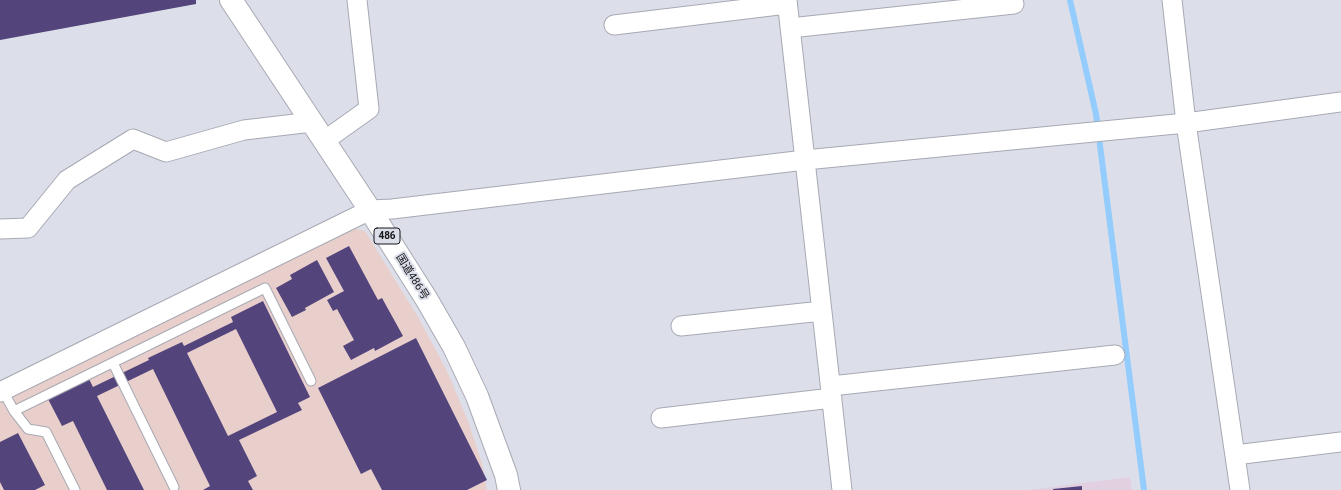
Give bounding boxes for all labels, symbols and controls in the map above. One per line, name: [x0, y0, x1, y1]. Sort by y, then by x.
road number: 486: [374, 228, 400, 244]
street label: 国道486号: [393, 252, 431, 302]

